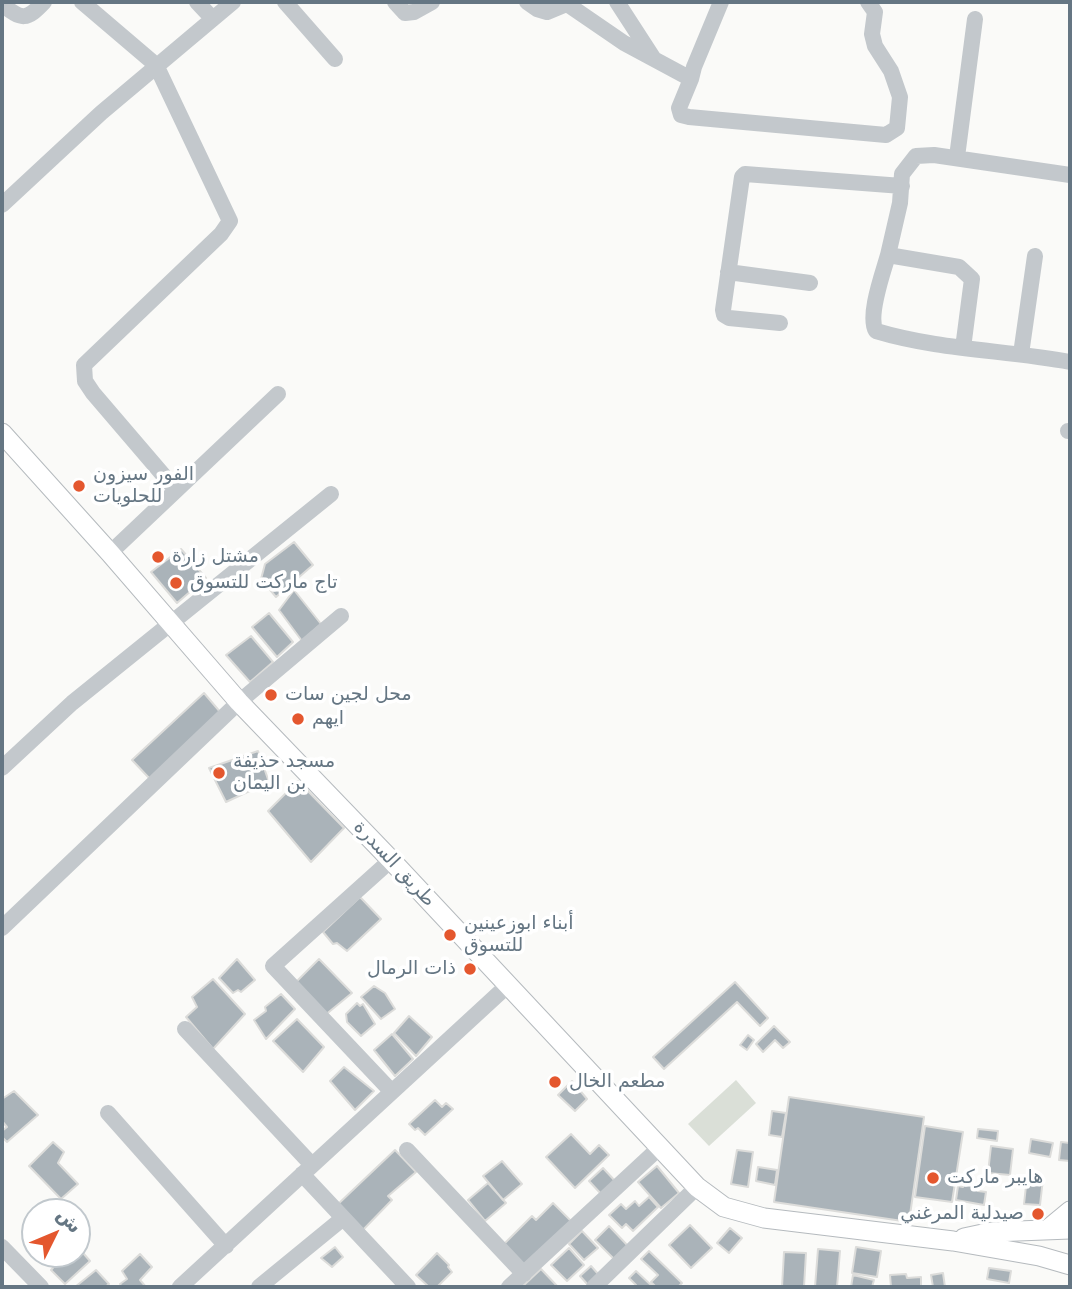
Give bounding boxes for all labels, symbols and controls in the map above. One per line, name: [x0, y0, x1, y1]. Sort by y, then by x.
place label: الفور سيزون للحلويات: [93, 464, 194, 508]
marker: الفور سيزون للحلويات: [71, 478, 87, 494]
place label: مشتل زارة: [172, 546, 259, 568]
marker: مشتل زارة: [150, 549, 166, 565]
place label: تاج ماركت للتسوق: [190, 572, 338, 594]
marker: تاج ماركت للتسوق: [168, 575, 184, 591]
place label: محل لجين سات: [285, 684, 412, 706]
marker: محل لجين سات: [263, 687, 279, 703]
place label: ايهم: [312, 708, 344, 730]
marker: ايهم: [290, 711, 306, 727]
place label: مسجد حذيفة بن اليمان: [233, 751, 335, 795]
marker: مسجد حذيفة بن اليمان: [211, 765, 227, 781]
street label: طريق السدرة: [348, 816, 440, 912]
place label: أبناء ابوزعينين للتسوق: [464, 913, 574, 957]
marker: أبناء ابوزعينين للتسوق: [442, 927, 458, 943]
place label: ذات الرمال: [367, 958, 456, 980]
marker: ذات الرمال: [462, 961, 478, 977]
place label: مطعم الخال: [569, 1071, 666, 1093]
marker: مطعم الخال: [547, 1074, 563, 1090]
place label: هايبر ماركت: [947, 1167, 1043, 1189]
marker: هايبر ماركت: [925, 1170, 941, 1186]
north arrow: [21, 1198, 91, 1268]
text: ش: [53, 1203, 87, 1237]
place label: صيدلية المرغني: [900, 1203, 1024, 1225]
marker: صيدلية المرغني: [1030, 1206, 1046, 1222]

